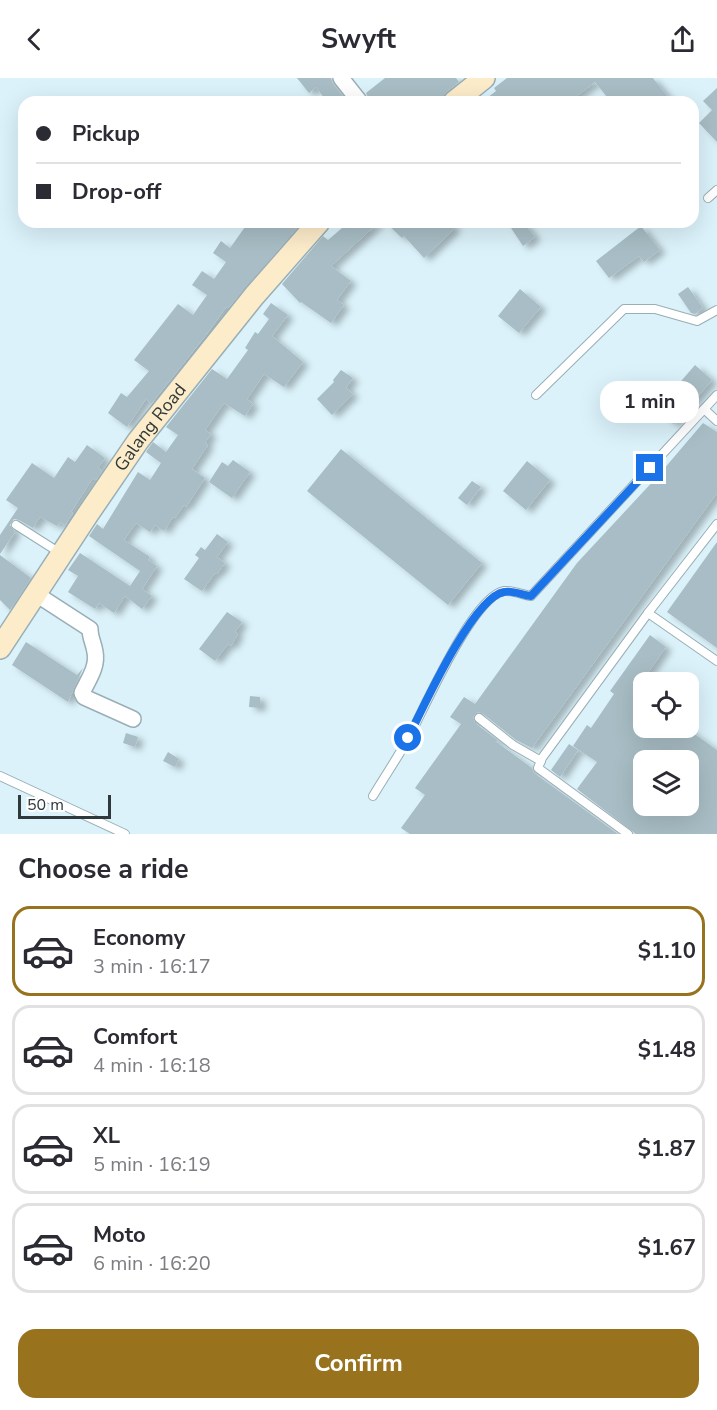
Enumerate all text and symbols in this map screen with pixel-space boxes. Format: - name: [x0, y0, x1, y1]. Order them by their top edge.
- text: Swyft: [321, 21, 396, 58]
- icon: back: [18, 23, 51, 56]
- icon: share: [666, 23, 699, 56]
- text: Pickup: [72, 119, 140, 149]
- text: Drop-off: [72, 177, 161, 207]
- street label: Galang Road: [109, 378, 191, 476]
- callout: 1 min: [600, 381, 700, 423]
- text: 1 min: [624, 388, 675, 415]
- route end: [636, 454, 663, 481]
- map controls: [633, 672, 699, 816]
- button: locate: [633, 672, 699, 738]
- route start: [394, 724, 421, 751]
- button: layers: [633, 750, 699, 816]
- scale bar: [18, 792, 111, 820]
- text: 50 m: [27, 794, 64, 816]
- text: Choose a ride: [18, 851, 189, 888]
- text: Economy: [93, 923, 185, 953]
- icon: car: [21, 924, 75, 978]
- text: $1.10: [638, 936, 696, 966]
- text: 3 min · 16:17: [93, 953, 211, 980]
- text: Comfort: [93, 1022, 177, 1052]
- icon: car: [21, 1023, 75, 1077]
- text: $1.48: [638, 1035, 696, 1065]
- text: 4 min · 16:18: [93, 1052, 211, 1079]
- text: XL: [93, 1121, 120, 1151]
- icon: car: [21, 1122, 75, 1176]
- text: $1.87: [638, 1134, 696, 1164]
- text: 5 min · 16:19: [93, 1151, 211, 1178]
- text: Moto: [93, 1220, 146, 1250]
- icon: car: [21, 1221, 75, 1275]
- text: $1.67: [638, 1233, 696, 1263]
- text: 6 min · 16:20: [93, 1250, 211, 1277]
- button: Confirm: [18, 1329, 699, 1398]

